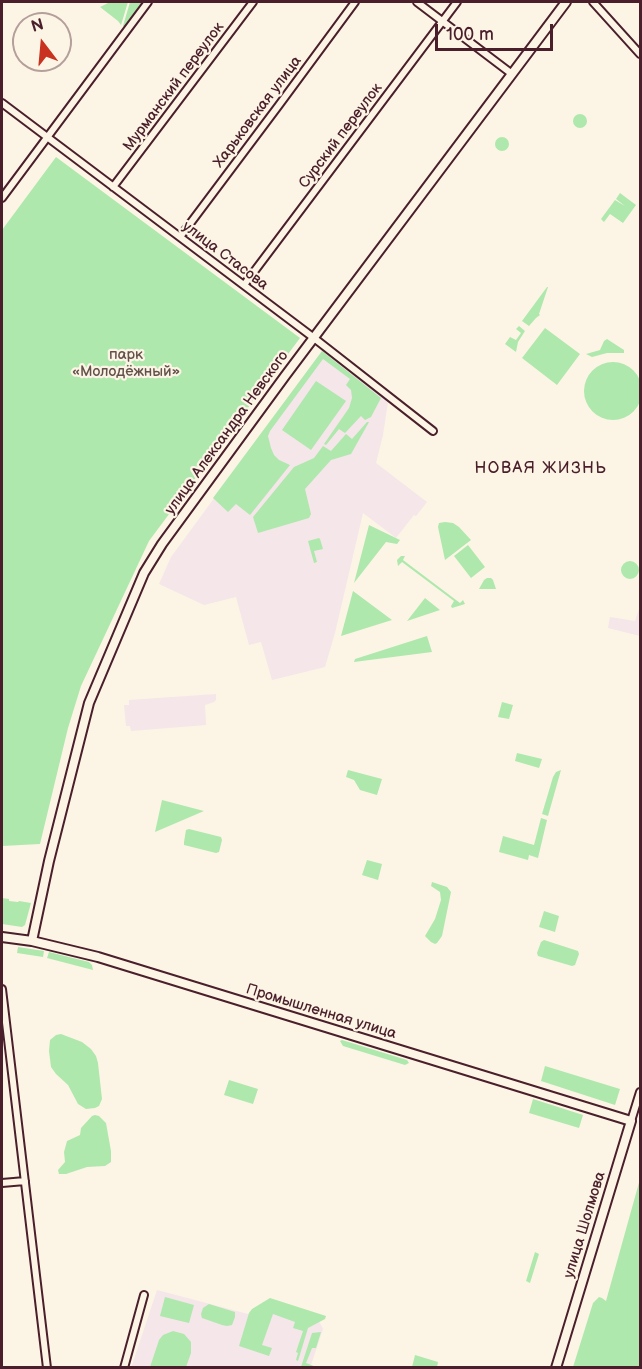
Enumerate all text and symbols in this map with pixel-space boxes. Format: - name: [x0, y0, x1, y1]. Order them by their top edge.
- north arrow: [12, 12, 72, 72]
- scale bar: [438, 12, 556, 50]
- text: N: [29, 15, 46, 37]
- street label: Мурманский переулок: [120, 19, 228, 155]
- text: 100 m: [446, 24, 494, 45]
- street label: Харьковская улица: [210, 53, 306, 171]
- street label: Сурский переулок: [296, 80, 386, 192]
- street label: улица Стасова: [178, 218, 272, 294]
- park label: парк «Молодёжный»: [72, 346, 180, 381]
- street label: улица Александра Невского: [162, 348, 292, 518]
- district label: НОВАЯ ЖИЗНЬ: [475, 459, 607, 479]
- street label: Промышленная улица: [244, 981, 398, 1043]
- street label: улица Шолмова: [560, 1169, 610, 1281]

